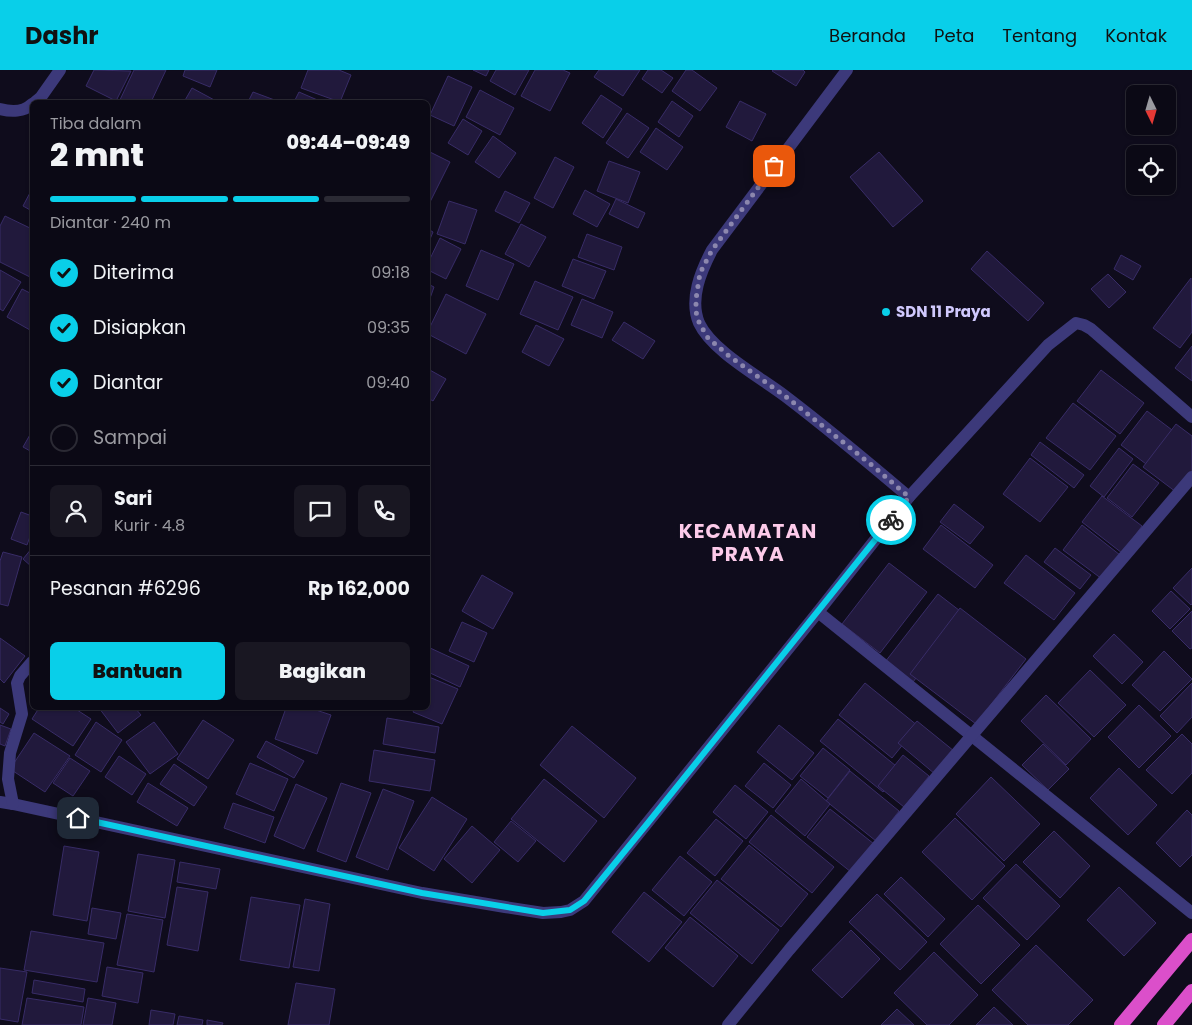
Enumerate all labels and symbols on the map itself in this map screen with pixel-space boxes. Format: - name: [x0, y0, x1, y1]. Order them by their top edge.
- north arrow: [1126, 85, 1176, 135]
- pin: [753, 145, 795, 187]
- place label: SDN 11 Praya: [896, 301, 991, 322]
- marker: SDN 11 Praya: [880, 306, 892, 318]
- courier: [866, 495, 916, 545]
- district label: KECAMATAN PRAYA: [679, 517, 817, 568]
- pin: [57, 797, 99, 839]

